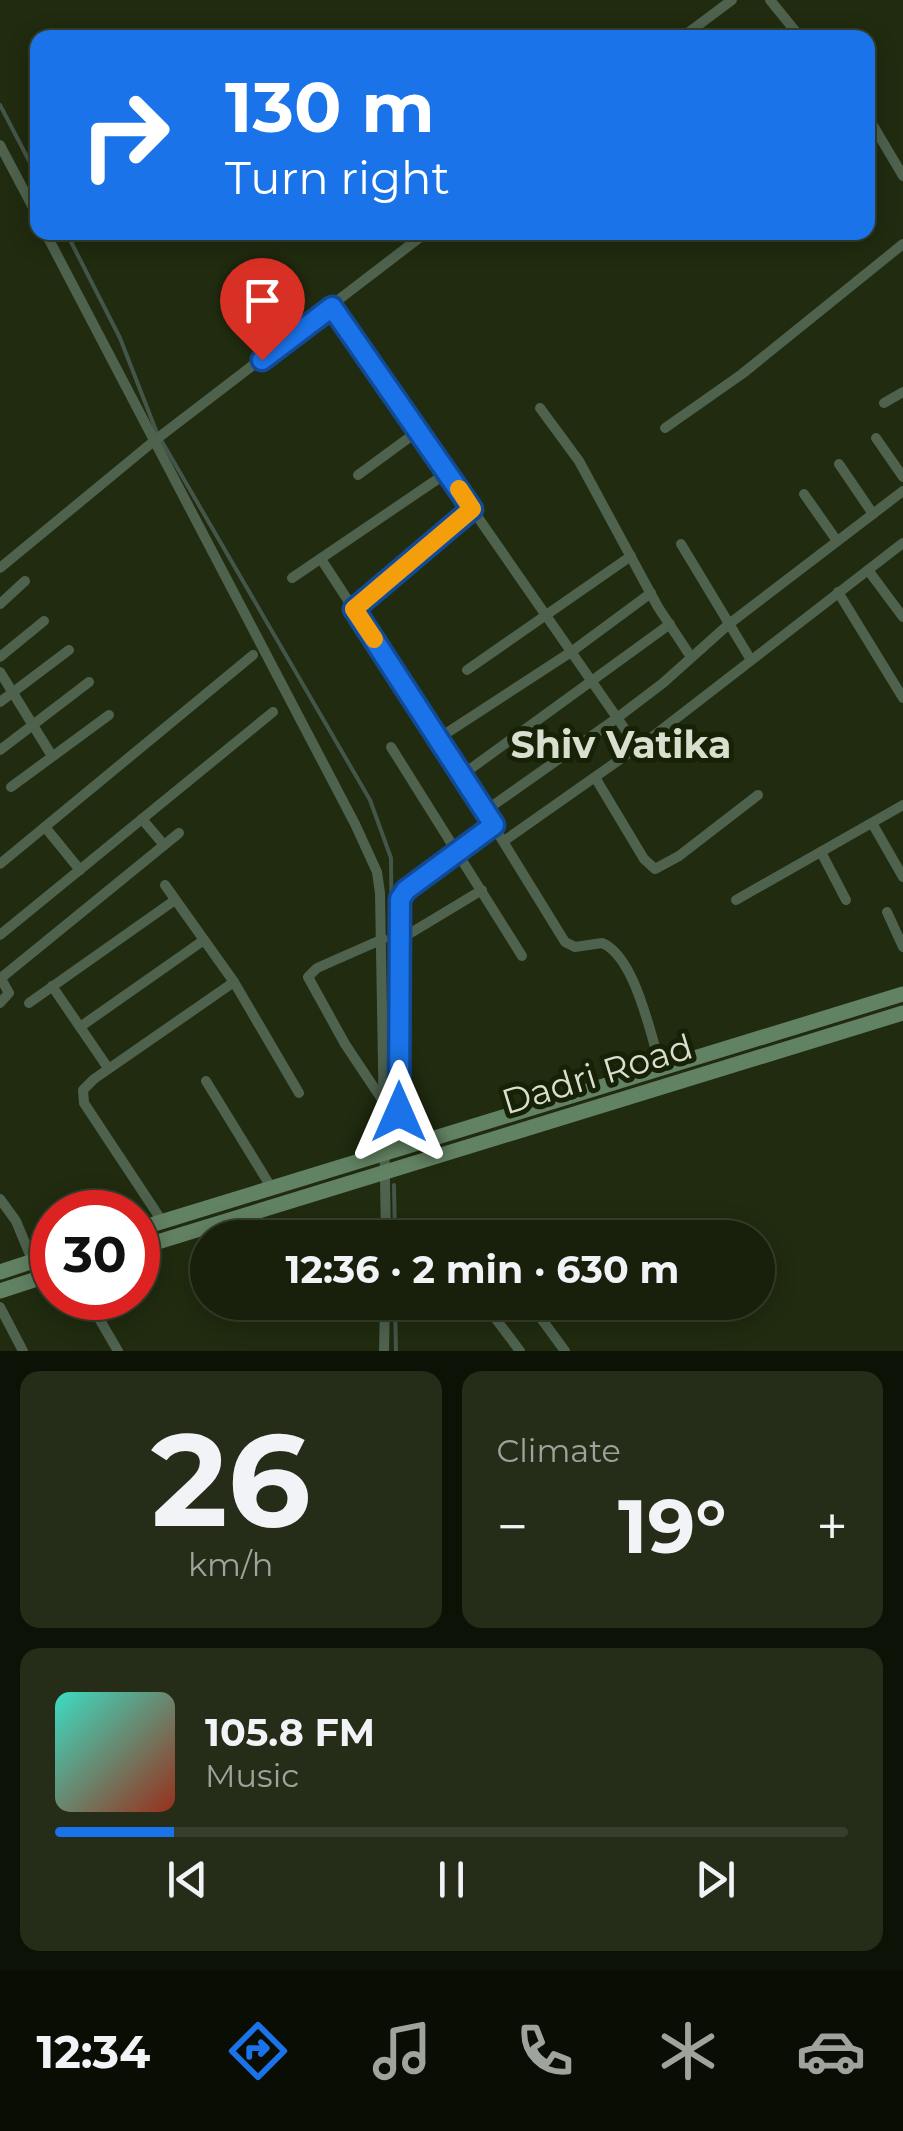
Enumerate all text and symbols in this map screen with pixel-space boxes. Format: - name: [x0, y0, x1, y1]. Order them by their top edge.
- text: 130 m: [225, 64, 435, 150]
- icon: right: [60, 70, 190, 200]
- text: Turn right: [225, 150, 450, 205]
- pin: [220, 258, 305, 361]
- icon: arrive: [235, 273, 290, 328]
- district label: Shiv Vatika: [510, 721, 732, 768]
- street label: Dadri Road: [496, 1025, 698, 1123]
- position arrow: [347, 1060, 451, 1164]
- speed limit sign: 30: [30, 1190, 160, 1320]
- text: 12:36 · 2 min · 630 m: [286, 1246, 679, 1293]
- text: 26: [151, 1400, 311, 1559]
- text: Climate: [497, 1431, 621, 1470]
- text: 19°: [618, 1480, 727, 1572]
- text: −: [497, 1493, 528, 1560]
- text: +: [816, 1493, 848, 1560]
- text: km/h: [188, 1545, 273, 1584]
- text: 105.8 FM: [205, 1709, 375, 1756]
- text: Music: [205, 1756, 299, 1795]
- icon: previous: [160, 1852, 215, 1907]
- icon: pause: [424, 1852, 479, 1907]
- icon: next: [688, 1852, 743, 1907]
- icon: directions: [223, 2016, 293, 2086]
- icon: music: [367, 2016, 437, 2086]
- icon: phone: [510, 2016, 580, 2086]
- icon: climate: [653, 2016, 723, 2086]
- icon: car: [796, 2016, 866, 2086]
- text: 12:34: [37, 2024, 150, 2079]

